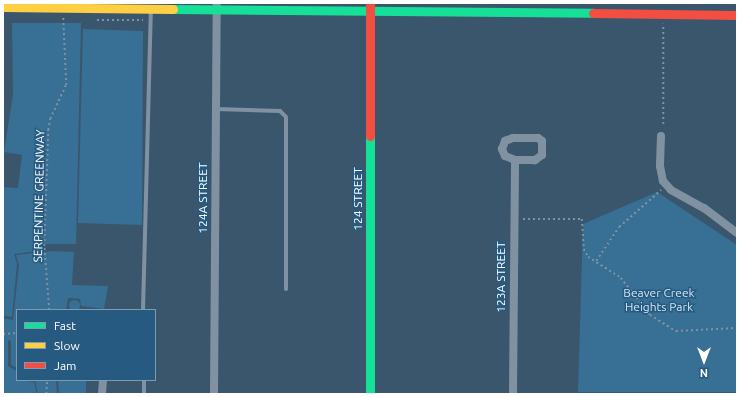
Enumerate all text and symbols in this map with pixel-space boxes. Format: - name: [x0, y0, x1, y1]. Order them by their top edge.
- street label: SERPENTINE GREENWAY: [31, 129, 47, 263]
- street label: 124A STREET: [196, 162, 210, 234]
- street label: 124 STREET: [351, 167, 365, 231]
- street label: 123A STREET: [494, 241, 508, 313]
- park label: Beaver Creek Heights Park: [623, 286, 695, 314]
- legend: [16, 309, 156, 381]
- text: Fast: [54, 319, 76, 332]
- text: Slow: [54, 339, 80, 352]
- north arrow: [684, 341, 724, 381]
- text: Jam: [54, 359, 76, 372]
- text: N: [700, 367, 708, 379]

